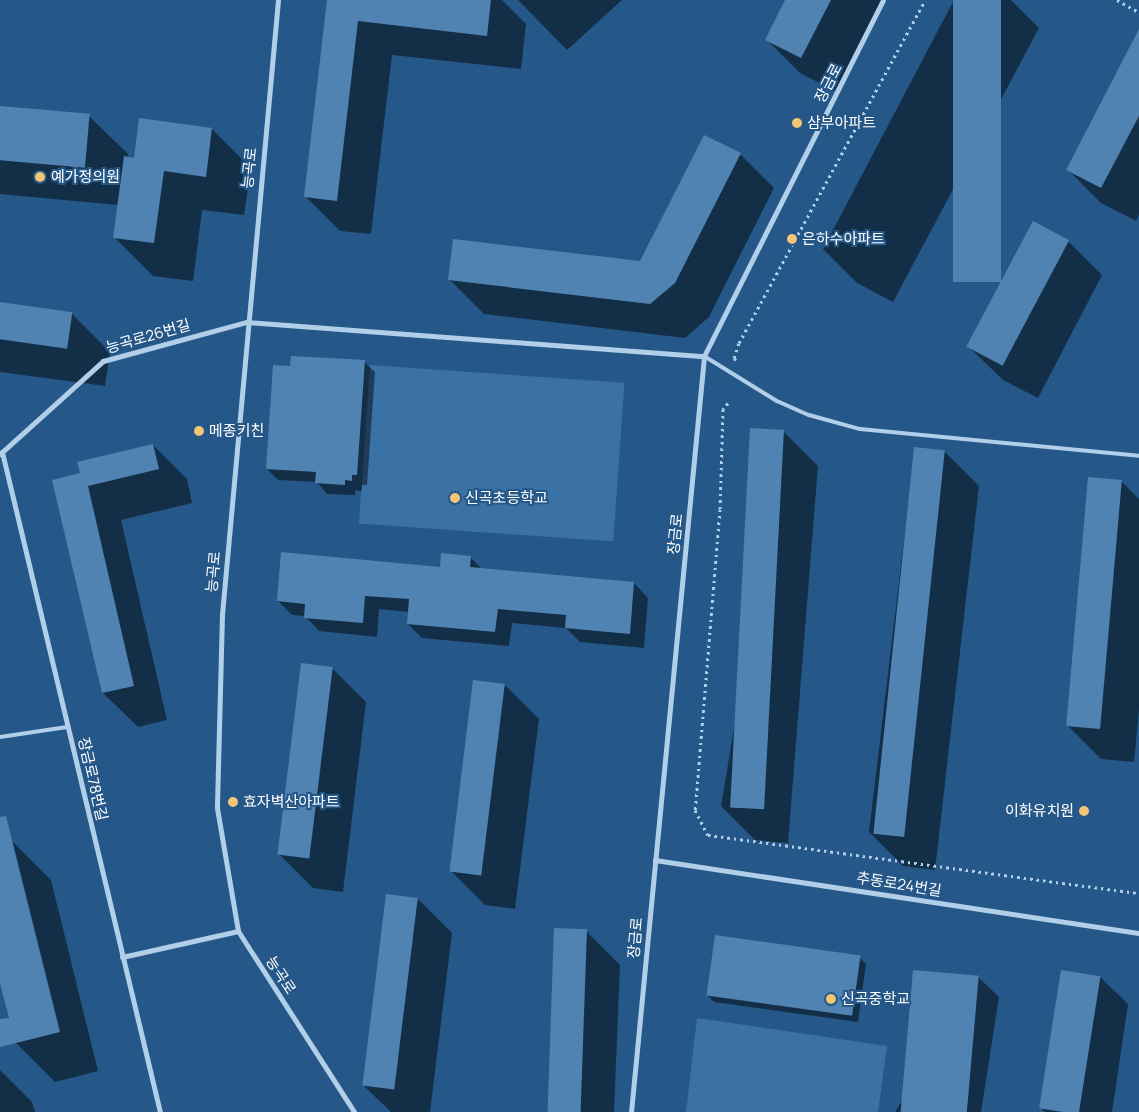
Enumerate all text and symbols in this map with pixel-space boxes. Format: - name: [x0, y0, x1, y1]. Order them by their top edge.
- street label: 장금로: [811, 60, 845, 106]
- place label: 삼부아파트: [807, 114, 876, 132]
- marker: 삼부아파트: [791, 117, 803, 129]
- street label: 능곡로: [238, 146, 260, 190]
- place label: 예가정의원: [51, 168, 120, 186]
- marker: 예가정의원: [33, 170, 47, 184]
- place label: 은하수아파트: [802, 230, 885, 248]
- marker: 은하수아파트: [786, 233, 798, 245]
- street label: 능곡로26번길: [104, 315, 192, 357]
- place label: 메종키친: [209, 422, 264, 440]
- marker: 메종키친: [193, 425, 205, 437]
- place label: 신곡초등학교: [465, 489, 548, 507]
- marker: 신곡초등학교: [449, 492, 461, 504]
- street label: 장금로: [664, 512, 686, 556]
- street label: 능곡로: [202, 551, 224, 593]
- street label: 장금로78번길: [75, 735, 111, 823]
- place label: 효자벽산아파트: [243, 793, 340, 811]
- marker: 효자벽산아파트: [227, 796, 239, 808]
- place label: 이화유치원: [1005, 802, 1074, 820]
- marker: 이화유치원: [1078, 805, 1090, 817]
- street label: 추동로24번길: [855, 868, 943, 900]
- street label: 장금로: [624, 917, 646, 959]
- street label: 능곡로: [262, 953, 300, 997]
- place label: 신곡중학교: [841, 990, 910, 1008]
- marker: 신곡중학교: [825, 993, 837, 1005]

